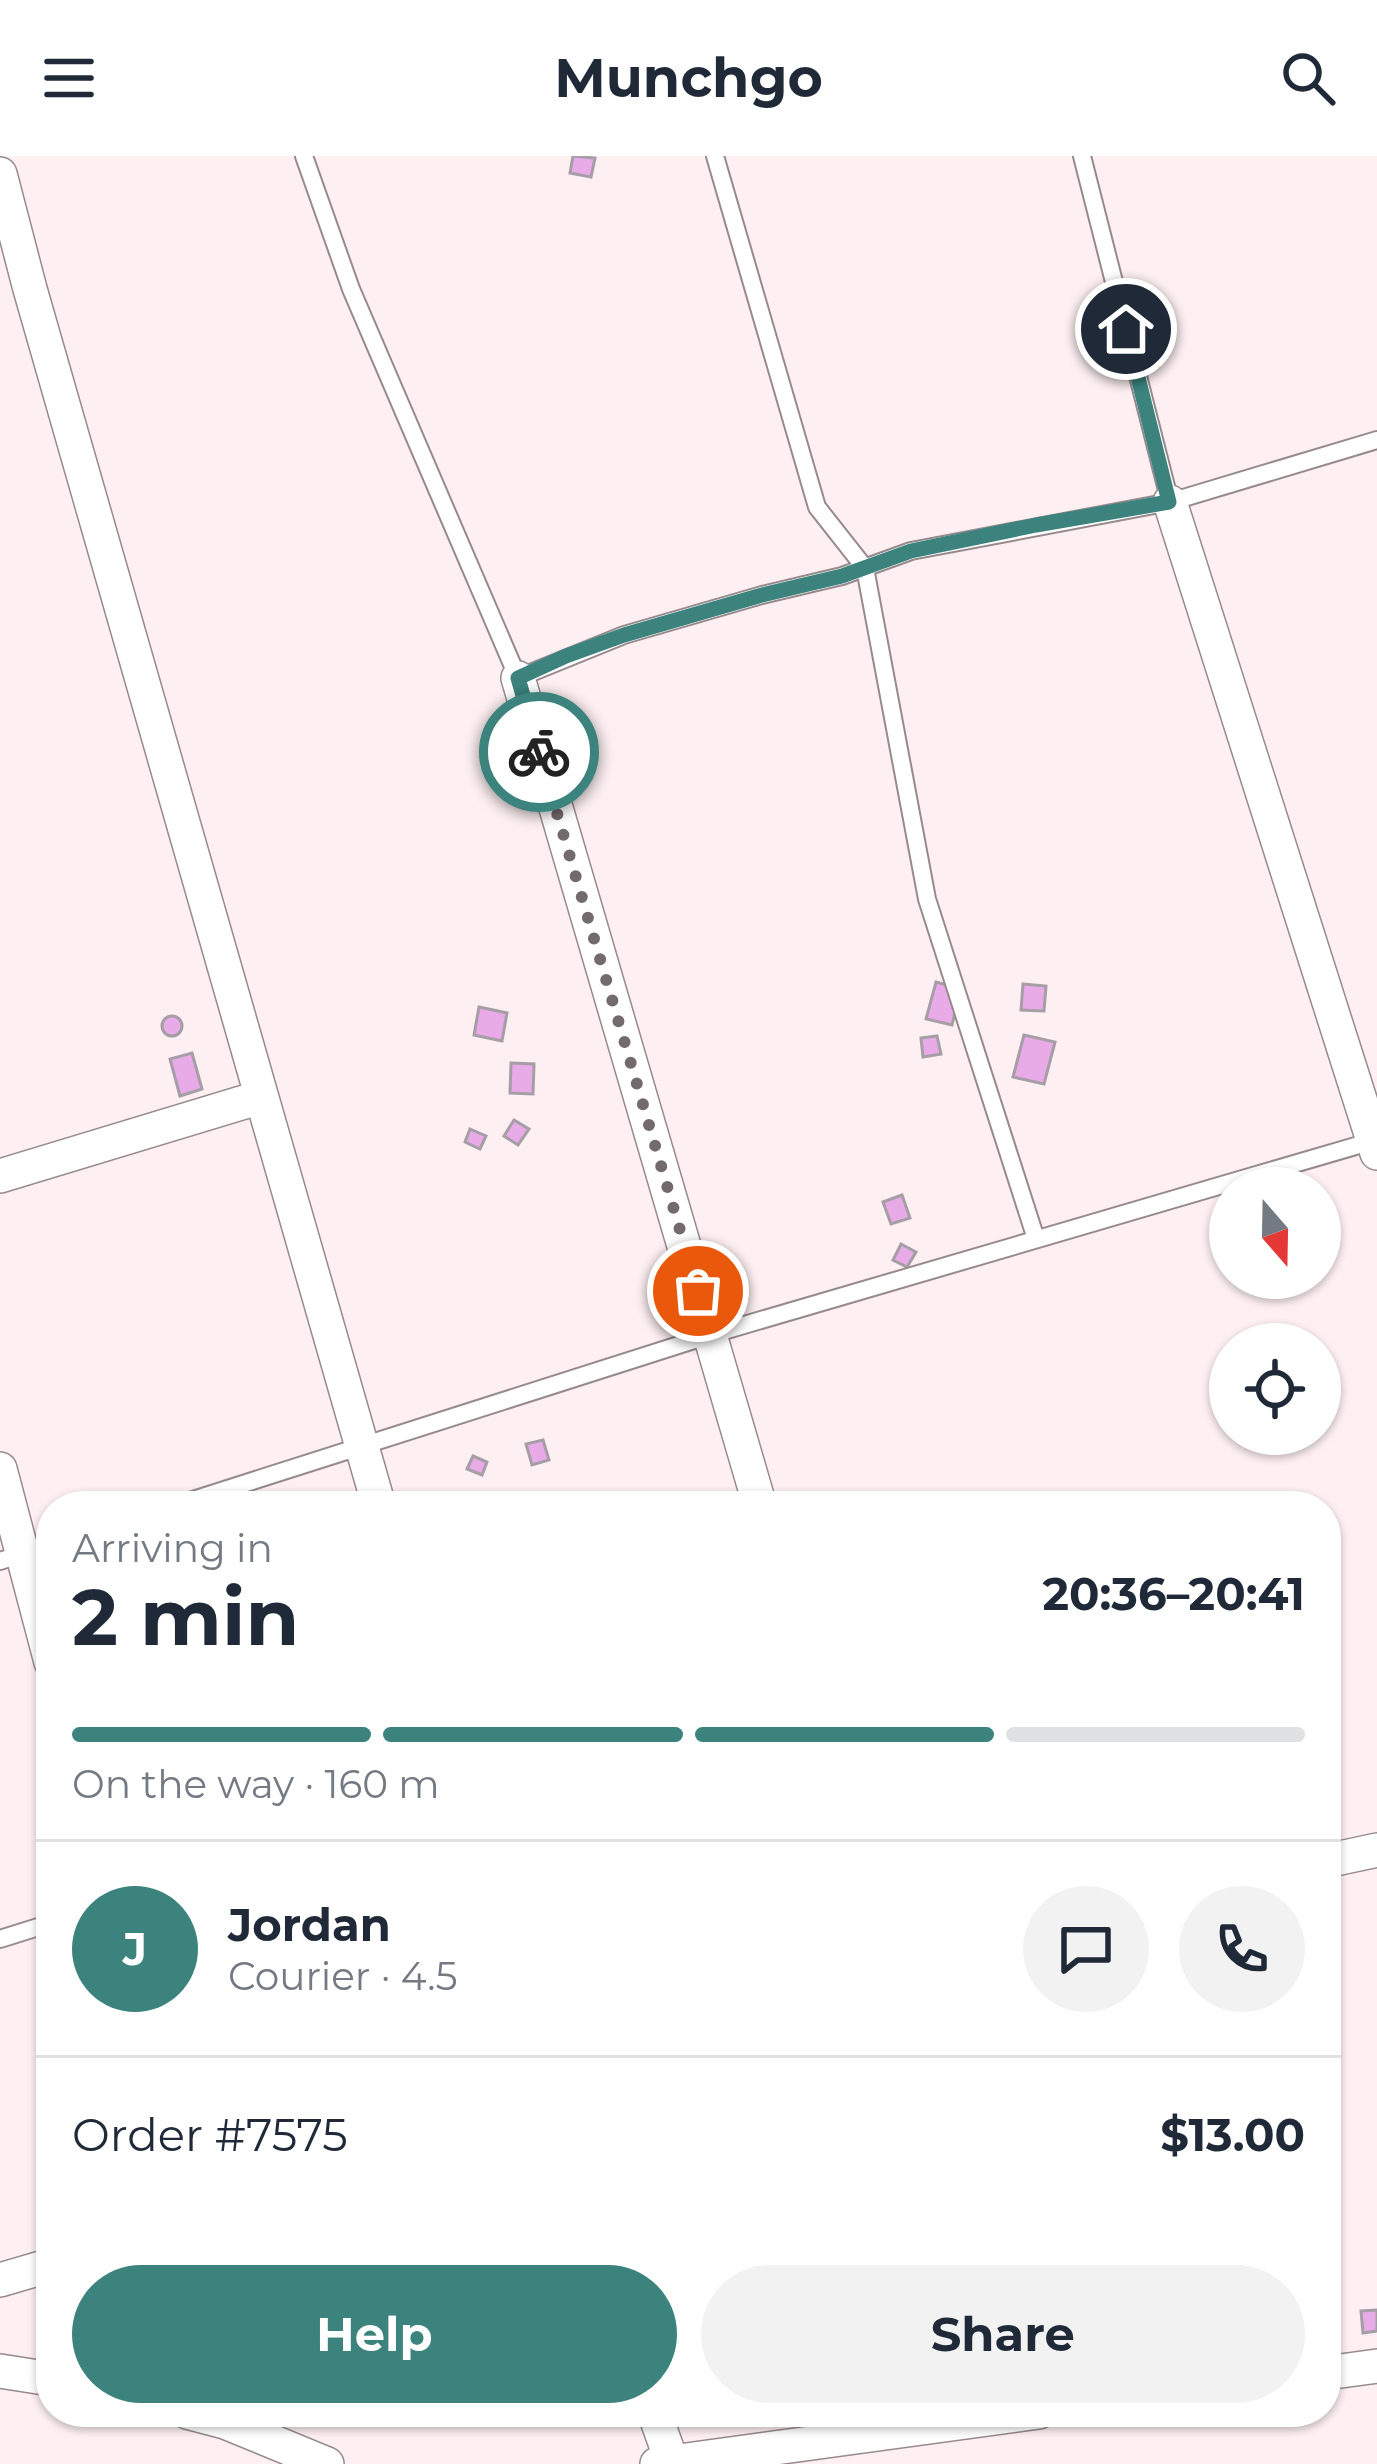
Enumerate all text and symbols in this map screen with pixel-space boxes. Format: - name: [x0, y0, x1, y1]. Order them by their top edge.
- icon: menu: [36, 45, 102, 111]
- text: Munchgo: [554, 45, 823, 111]
- icon: search: [1275, 45, 1341, 111]
- pin: [1075, 278, 1177, 380]
- icon: home: [1093, 296, 1159, 362]
- courier: [479, 692, 599, 812]
- icon: bike: [506, 719, 572, 785]
- north arrow: [1209, 1167, 1341, 1299]
- map controls: [1209, 1167, 1341, 1455]
- pin: [647, 1240, 749, 1342]
- icon: bag: [665, 1258, 731, 1324]
- button: locate: [1209, 1323, 1341, 1455]
- text: Arriving in: [72, 1524, 273, 1572]
- text: 20:36–20:41: [1042, 1566, 1305, 1621]
- text: 2 min: [72, 1569, 299, 1665]
- text: On the way · 160 m: [72, 1760, 440, 1808]
- button: chat: [1023, 1886, 1149, 2012]
- button: phone: [1179, 1886, 1305, 2012]
- text: Jordan: [228, 1897, 391, 1952]
- text: J: [123, 1921, 147, 1976]
- text: Courier · 4.5: [228, 1952, 458, 2000]
- text: Order #7575: [72, 2107, 348, 2162]
- text: $13.00: [1160, 2107, 1305, 2162]
- button: Help: [72, 2265, 677, 2403]
- button: Share: [701, 2265, 1305, 2403]

